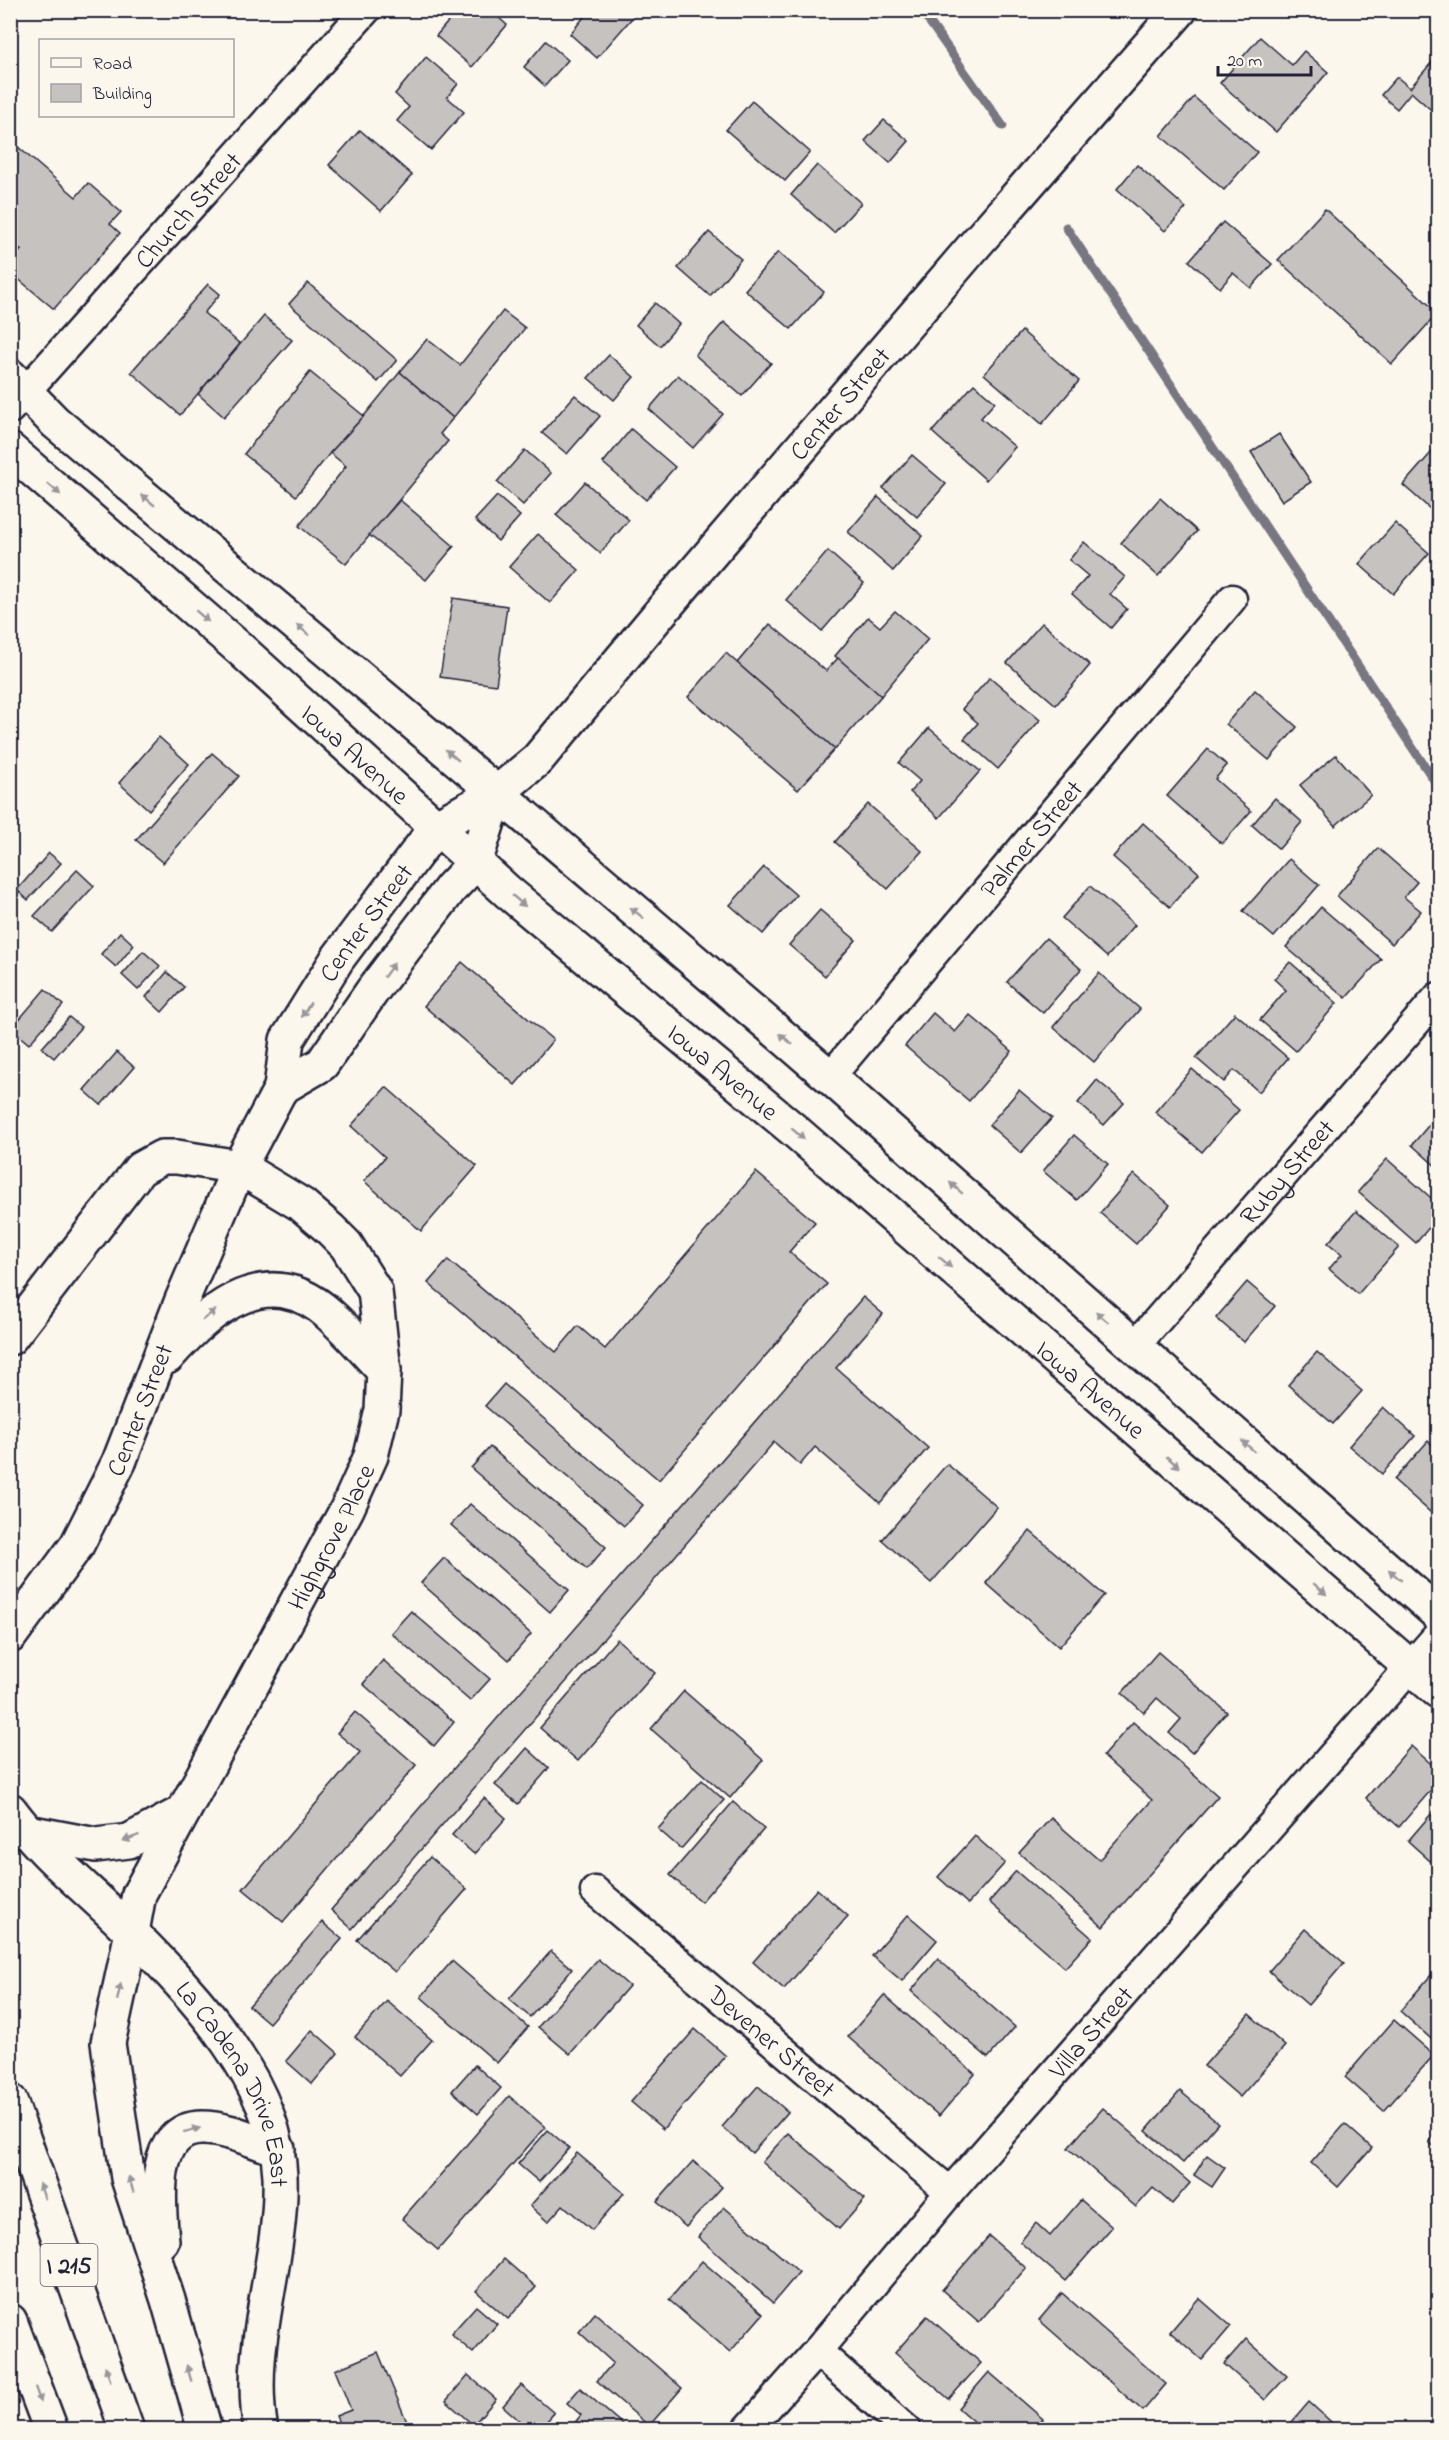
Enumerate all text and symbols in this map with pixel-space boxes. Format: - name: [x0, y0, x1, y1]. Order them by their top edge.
- legend: [39, 39, 234, 117]
- scale bar: [1218, 39, 1311, 77]
- text: 20 m: [1227, 49, 1262, 75]
- text: Road: [93, 52, 132, 78]
- text: Building: [92, 82, 152, 109]
- street label: Church Street: [127, 145, 253, 279]
- street label: Center Street: [782, 340, 902, 470]
- one-way arrow: [46, 482, 62, 495]
- one-way arrow: [141, 494, 156, 507]
- one-way arrow: [194, 609, 209, 622]
- one-way arrow: [295, 623, 311, 636]
- street label: Iowa Avenue: [291, 696, 417, 816]
- one-way arrow: [445, 749, 460, 762]
- street label: Palmer Street: [972, 773, 1094, 907]
- street label: Center Street: [311, 856, 425, 991]
- one-way arrow: [511, 895, 527, 908]
- one-way arrow: [629, 906, 645, 919]
- one-way arrow: [382, 963, 394, 978]
- one-way arrow: [300, 1002, 311, 1018]
- street label: Iowa Avenue: [657, 1016, 786, 1132]
- one-way arrow: [779, 1033, 794, 1046]
- street label: Ruby Street: [1232, 1112, 1346, 1235]
- one-way arrow: [790, 1127, 805, 1140]
- one-way arrow: [949, 1182, 964, 1195]
- one-way arrow: [937, 1255, 952, 1268]
- one-way arrow: [201, 1309, 217, 1321]
- one-way arrow: [1095, 1311, 1110, 1324]
- street label: Iowa Avenue: [1026, 1332, 1153, 1450]
- street label: Center Street: [99, 1339, 185, 1484]
- one-way arrow: [1241, 1439, 1256, 1453]
- one-way arrow: [1165, 1455, 1181, 1468]
- street label: Highgrove Place: [280, 1458, 387, 1618]
- one-way arrow: [1388, 1569, 1403, 1582]
- one-way arrow: [1312, 1582, 1327, 1595]
- one-way arrow: [122, 1834, 140, 1843]
- street label: La Cadena Drive East: [165, 1974, 296, 2187]
- street label: Devener Street: [697, 1977, 843, 2109]
- street label: Villa Street: [1041, 1978, 1144, 2089]
- one-way arrow: [115, 1982, 124, 2001]
- one-way arrow: [182, 2125, 201, 2135]
- one-way arrow: [126, 2175, 135, 2193]
- one-way arrow: [37, 2182, 47, 2200]
- road number: I 215: [40, 2244, 98, 2286]
- one-way arrow: [184, 2364, 193, 2382]
- one-way arrow: [102, 2365, 112, 2383]
- one-way arrow: [33, 2386, 43, 2404]

